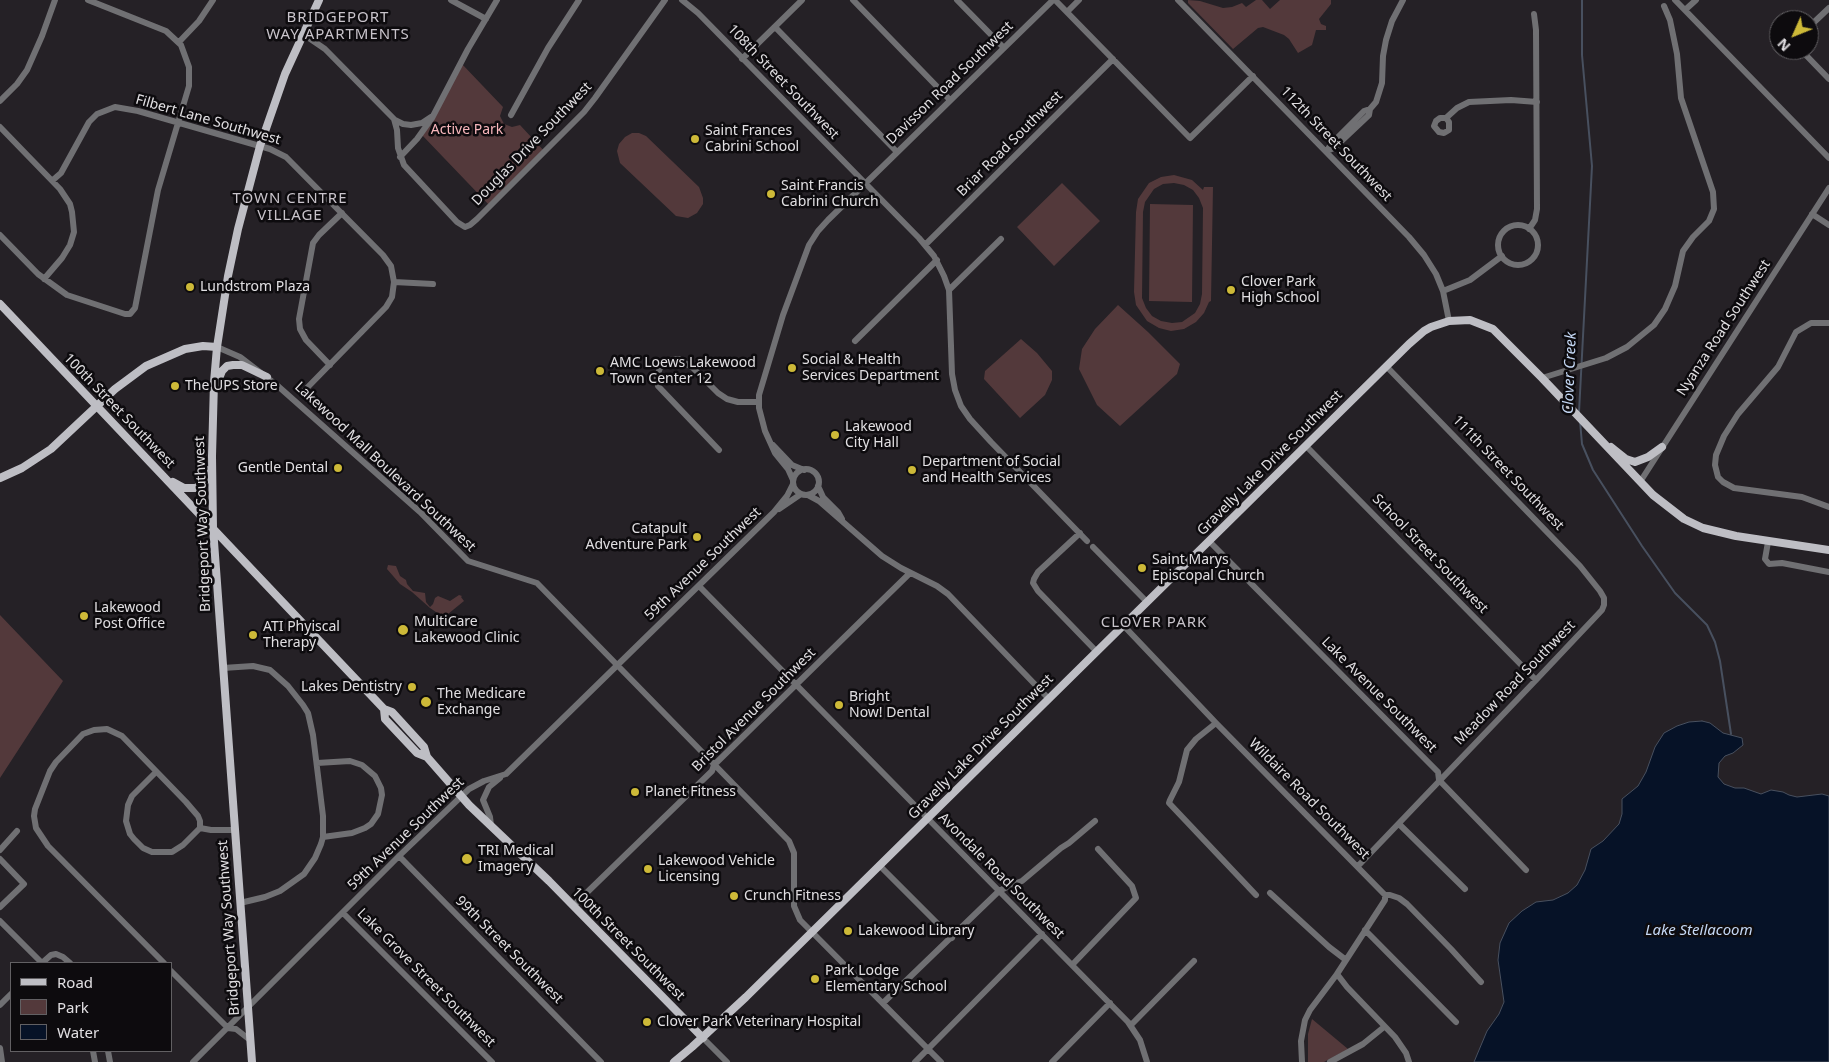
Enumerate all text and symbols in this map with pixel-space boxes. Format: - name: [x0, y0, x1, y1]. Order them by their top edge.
- district label: BRIDGEPORT WAY APARTMENTS: [264, 9, 412, 44]
- north arrow: [1769, 10, 1819, 60]
- street label: Davisson Road Southwest: [883, 18, 1017, 148]
- street label: 108th Street Southwest: [724, 21, 842, 143]
- text: N: [1773, 34, 1794, 56]
- street label: Douglas Drive Southwest: [469, 79, 595, 209]
- street label: 112th Street Southwest: [1277, 83, 1395, 205]
- street label: Briar Road Southwest: [954, 88, 1066, 200]
- street label: Filbert Lane Southwest: [134, 91, 282, 149]
- park label: Active Park: [431, 122, 503, 138]
- place label: Saint Frances Cabrini School: [705, 123, 799, 156]
- marker: Saint Frances Cabrini School: [689, 133, 701, 145]
- place label: Saint Francis Cabrini Church: [781, 178, 879, 210]
- marker: Saint Francis Cabrini Church: [765, 188, 777, 200]
- district label: TOWN CENTRE VILLAGE: [231, 190, 349, 225]
- street label: Nyanza Road Southwest: [1674, 257, 1774, 399]
- place label: Clover Park High School: [1241, 274, 1319, 306]
- place label: Lundstrom Plaza: [200, 279, 310, 295]
- marker: Lundstrom Plaza: [184, 281, 196, 293]
- marker: Clover Park High School: [1225, 284, 1237, 296]
- water label: Clover Creek: [1560, 332, 1580, 414]
- street label: 100th Street Southwest: [60, 350, 178, 472]
- place label: Social & Health Services Department: [802, 352, 939, 384]
- place label: AMC Loews Lakewood Town Center 12: [610, 355, 756, 388]
- marker: Social & Health Services Department: [786, 362, 798, 374]
- marker: AMC Loews Lakewood Town Center 12: [594, 365, 606, 377]
- place label: The UPS Store: [185, 378, 278, 394]
- street label: Lakewood Mall Boulevard Southwest: [291, 379, 479, 555]
- marker: The UPS Store: [169, 380, 181, 392]
- street label: Gravelly Lake Drive Southwest: [1194, 387, 1346, 539]
- street label: 111th Street Southwest: [1449, 412, 1567, 534]
- place label: Lakewood City Hall: [845, 419, 912, 452]
- marker: Lakewood City Hall: [829, 429, 841, 441]
- street label: Bridgeport Way Southwest: [192, 436, 214, 612]
- place label: Department of Social and Health Services: [922, 454, 1061, 487]
- place label: Gentle Dental: [238, 460, 328, 476]
- marker: Gentle Dental: [332, 462, 344, 474]
- marker: Department of Social and Health Services: [906, 464, 918, 476]
- street label: School Street Southwest: [1369, 491, 1491, 617]
- street label: 59th Avenue Southwest: [641, 504, 765, 624]
- place label: Catapult Adventure Park: [585, 521, 687, 554]
- marker: Catapult Adventure Park: [691, 531, 703, 543]
- place label: Saint Marys Episcopal Church: [1152, 552, 1265, 584]
- marker: Saint Marys Episcopal Church: [1136, 562, 1148, 574]
- place label: Lakewood Post Office: [94, 600, 165, 632]
- marker: Lakewood Post Office: [78, 610, 90, 622]
- place label: MultiCare Lakewood Clinic: [414, 614, 520, 646]
- district label: CLOVER PARK: [1099, 614, 1209, 632]
- street label: Meadow Road Southwest: [1451, 617, 1579, 749]
- place label: ATI Phyiscal Therapy: [263, 619, 340, 652]
- marker: MultiCare Lakewood Clinic: [396, 623, 410, 637]
- marker: ATI Phyiscal Therapy: [247, 629, 259, 641]
- street label: Lake Avenue Southwest: [1318, 634, 1440, 756]
- street label: Bristol Avenue Southwest: [689, 645, 819, 775]
- street label: Gravelly Lake Drive Southwest: [905, 671, 1057, 823]
- place label: Lakes Dentistry: [301, 679, 402, 695]
- marker: Lakes Dentistry: [406, 681, 418, 693]
- place label: The Medicare Exchange: [437, 686, 526, 719]
- place label: Bright Now! Dental: [849, 689, 930, 722]
- marker: The Medicare Exchange: [419, 695, 433, 709]
- marker: Bright Now! Dental: [833, 699, 845, 711]
- street label: Wildaire Road Southwest: [1245, 735, 1373, 863]
- street label: 59th Avenue Southwest: [344, 774, 468, 894]
- place label: Planet Fitness: [645, 784, 736, 800]
- marker: Planet Fitness: [629, 786, 641, 798]
- street label: Avondale Road Southwest: [935, 810, 1067, 942]
- street label: Bridgeport Way Southwest: [214, 840, 244, 1016]
- place label: TRI Medical Imagery: [478, 843, 554, 876]
- marker: TRI Medical Imagery: [460, 852, 474, 866]
- place label: Lakewood Vehicle Licensing: [658, 853, 775, 886]
- marker: Lakewood Vehicle Licensing: [642, 863, 654, 875]
- street label: 100th Street Southwest: [568, 884, 688, 1004]
- place label: Crunch Fitness: [744, 888, 841, 904]
- marker: Crunch Fitness: [728, 890, 740, 902]
- street label: 99th Street Southwest: [452, 893, 566, 1007]
- street label: Lake Grove Street Southwest: [353, 905, 499, 1051]
- water label: Lake Steilacoom: [1645, 922, 1753, 940]
- place label: Lakewood Library: [858, 923, 974, 939]
- marker: Lakewood Library: [842, 925, 854, 937]
- legend: [10, 962, 172, 1052]
- place label: Park Lodge Elementary School: [825, 963, 947, 996]
- text: Road: [57, 972, 93, 992]
- marker: Park Lodge Elementary School: [809, 973, 821, 985]
- text: Park: [57, 997, 89, 1017]
- place label: Clover Park Veterinary Hospital: [657, 1014, 861, 1030]
- marker: Clover Park Veterinary Hospital: [641, 1016, 653, 1028]
- text: Water: [57, 1022, 99, 1042]

